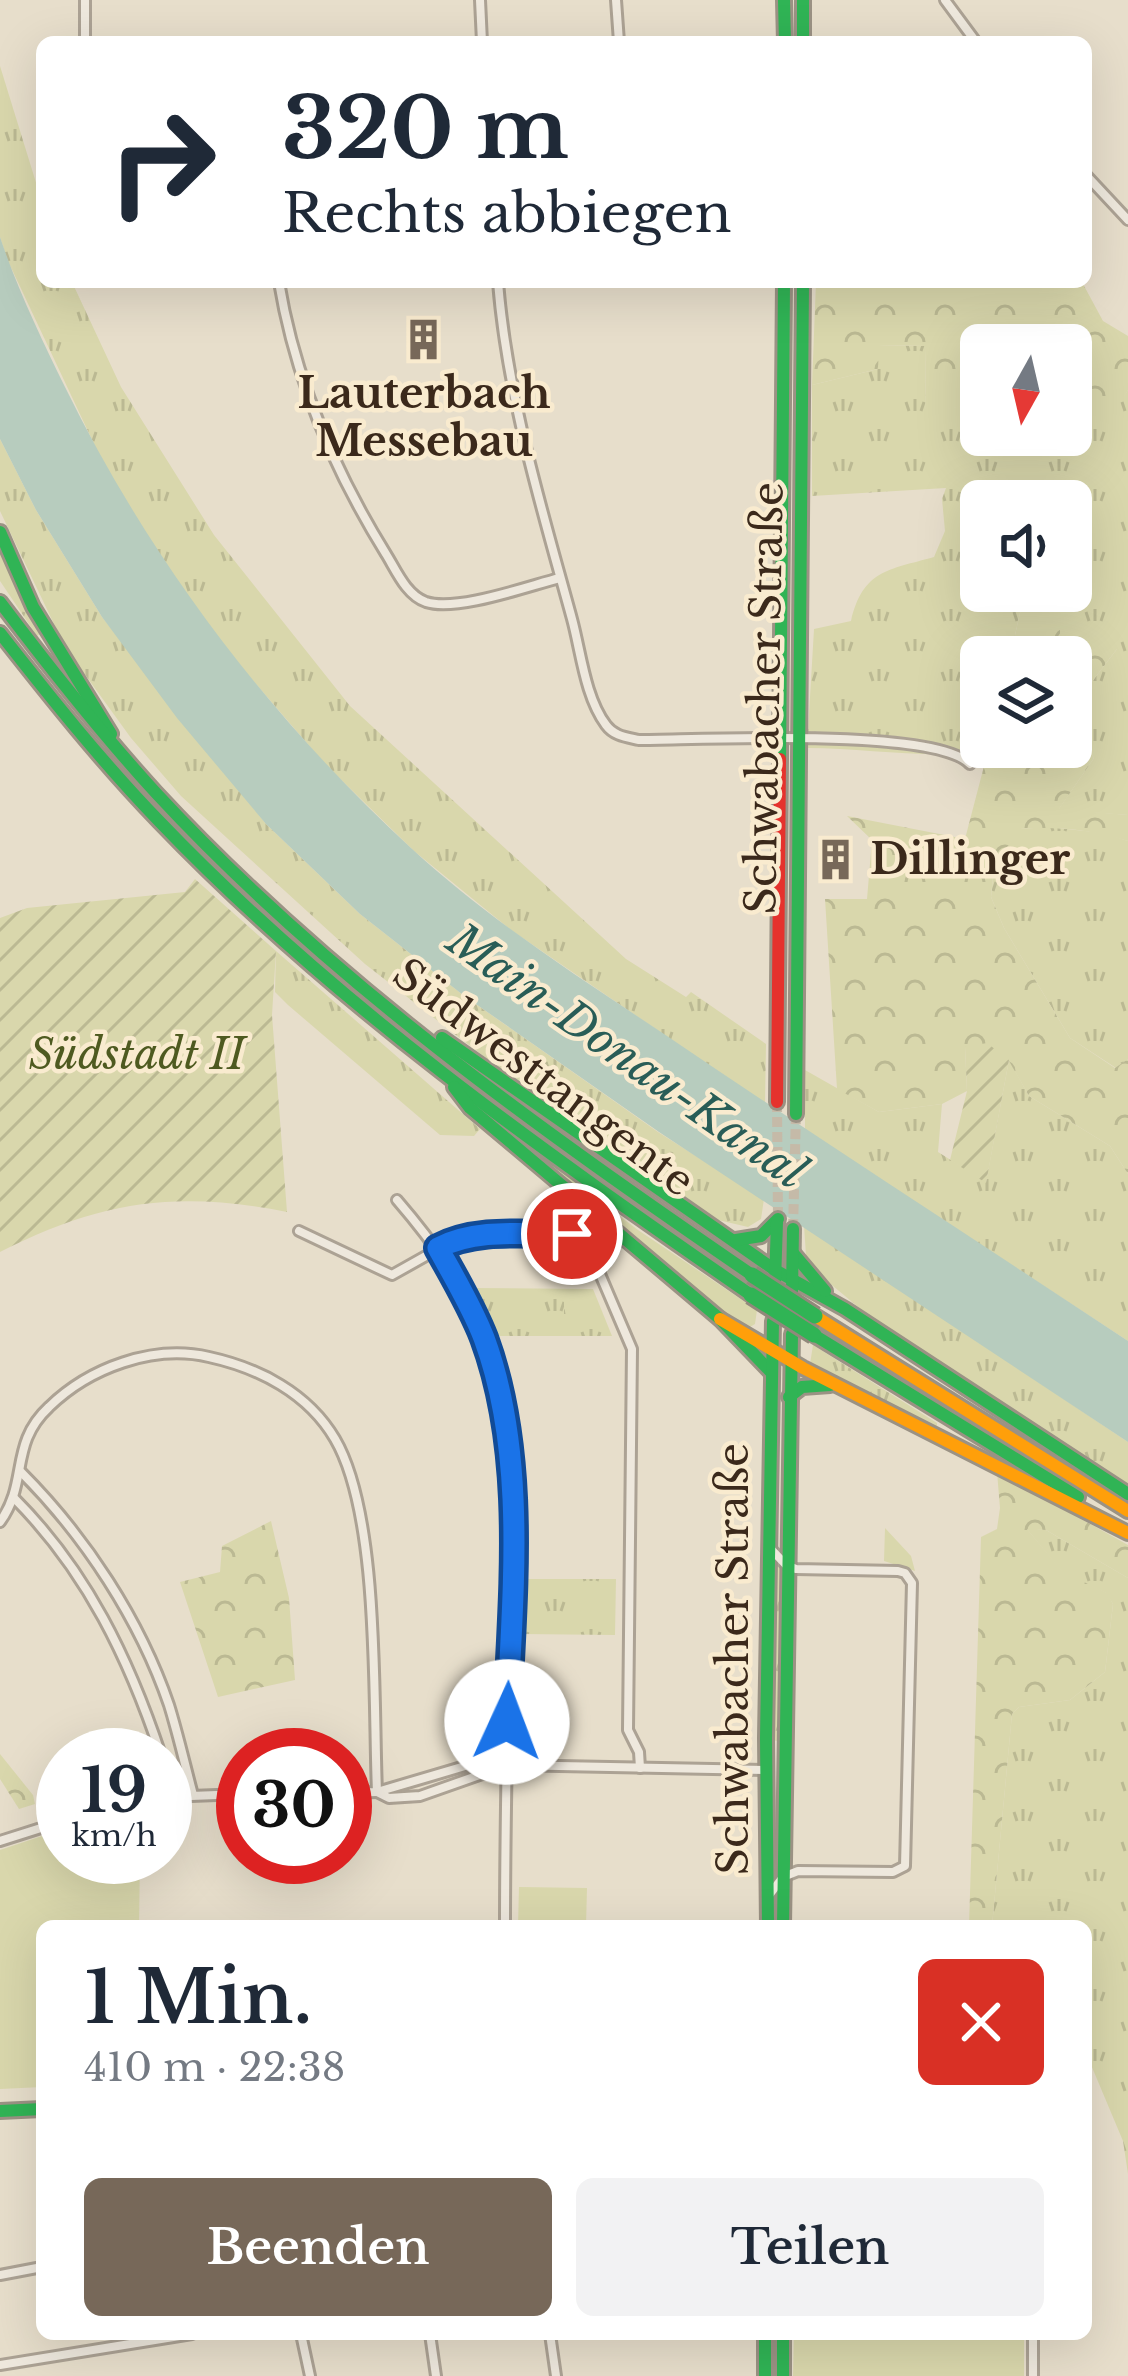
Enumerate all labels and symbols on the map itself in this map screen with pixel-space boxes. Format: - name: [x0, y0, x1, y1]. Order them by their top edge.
- building icon: Lauterbach Messebau: [401, 316, 447, 362]
- north arrow: [960, 324, 1092, 456]
- place label: Lauterbach Messebau: [297, 367, 551, 467]
- street label: Schwabacher Straße: [734, 481, 794, 915]
- place label: Dillinger: [870, 833, 1070, 885]
- building icon: Dillinger: [813, 836, 859, 882]
- water label: Main-Donau-Kanal: [435, 910, 818, 1201]
- street label: Südwesttangente: [383, 947, 705, 1207]
- park label: Südstadt II: [29, 1028, 249, 1080]
- pin: [521, 1183, 623, 1285]
- street label: Schwabacher Straße: [707, 1443, 759, 1875]
- position arrow: [444, 1659, 570, 1785]
- speed limit sign: 30: [216, 1728, 372, 1884]

